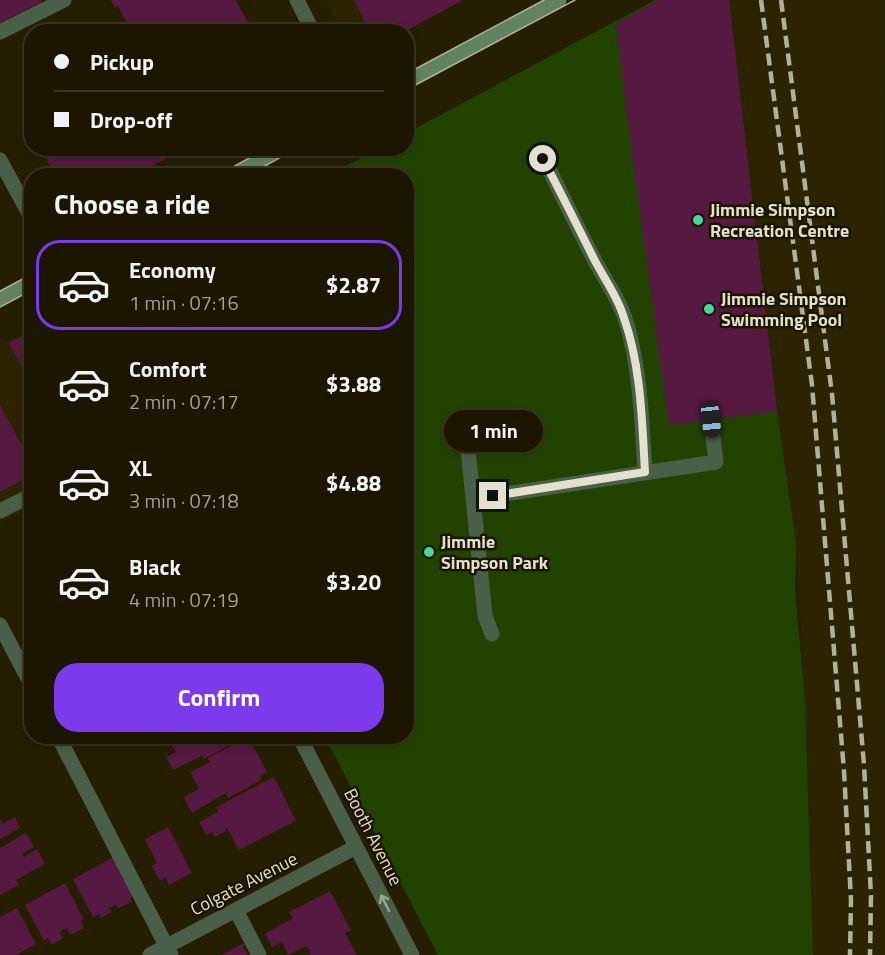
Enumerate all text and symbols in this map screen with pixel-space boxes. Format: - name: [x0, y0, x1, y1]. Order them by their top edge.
- text: Pickup: [90, 45, 154, 79]
- text: Drop-off: [90, 103, 172, 137]
- route start: [529, 145, 556, 172]
- text: Choose a ride: [54, 183, 210, 224]
- place label: Jimmie Simpson Recreation Centre: [710, 196, 849, 244]
- marker: Jimmie Simpson Recreation Centre: [691, 213, 705, 227]
- text: Economy: [129, 253, 216, 287]
- icon: car: [57, 258, 111, 312]
- text: $2.87: [326, 268, 381, 302]
- place label: Jimmie Simpson Swimming Pool: [721, 285, 846, 333]
- text: 1 min · 07:16: [129, 287, 239, 318]
- marker: Jimmie Simpson Swimming Pool: [702, 302, 716, 316]
- text: Comfort: [129, 352, 207, 386]
- icon: car: [57, 357, 111, 411]
- text: $3.88: [326, 367, 381, 401]
- text: 2 min · 07:17: [129, 386, 239, 417]
- car: [700, 401, 722, 439]
- callout: 1 min: [444, 409, 542, 451]
- text: 1 min: [469, 415, 518, 446]
- text: XL: [129, 451, 152, 485]
- icon: car: [57, 456, 111, 510]
- text: $4.88: [326, 466, 381, 500]
- route end: [479, 482, 506, 509]
- text: 3 min · 07:18: [129, 485, 239, 516]
- place label: Jimmie Simpson Park: [441, 528, 549, 576]
- marker: Jimmie Simpson Park: [422, 545, 436, 559]
- text: Black: [129, 550, 181, 584]
- icon: car: [57, 555, 111, 609]
- text: $3.20: [326, 565, 381, 599]
- text: 4 min · 07:19: [129, 584, 239, 615]
- button: Confirm: [54, 663, 384, 732]
- street label: Booth Avenue: [337, 783, 410, 890]
- street label: Colgate Avenue: [185, 845, 302, 922]
- one-way arrow: [379, 895, 391, 912]

